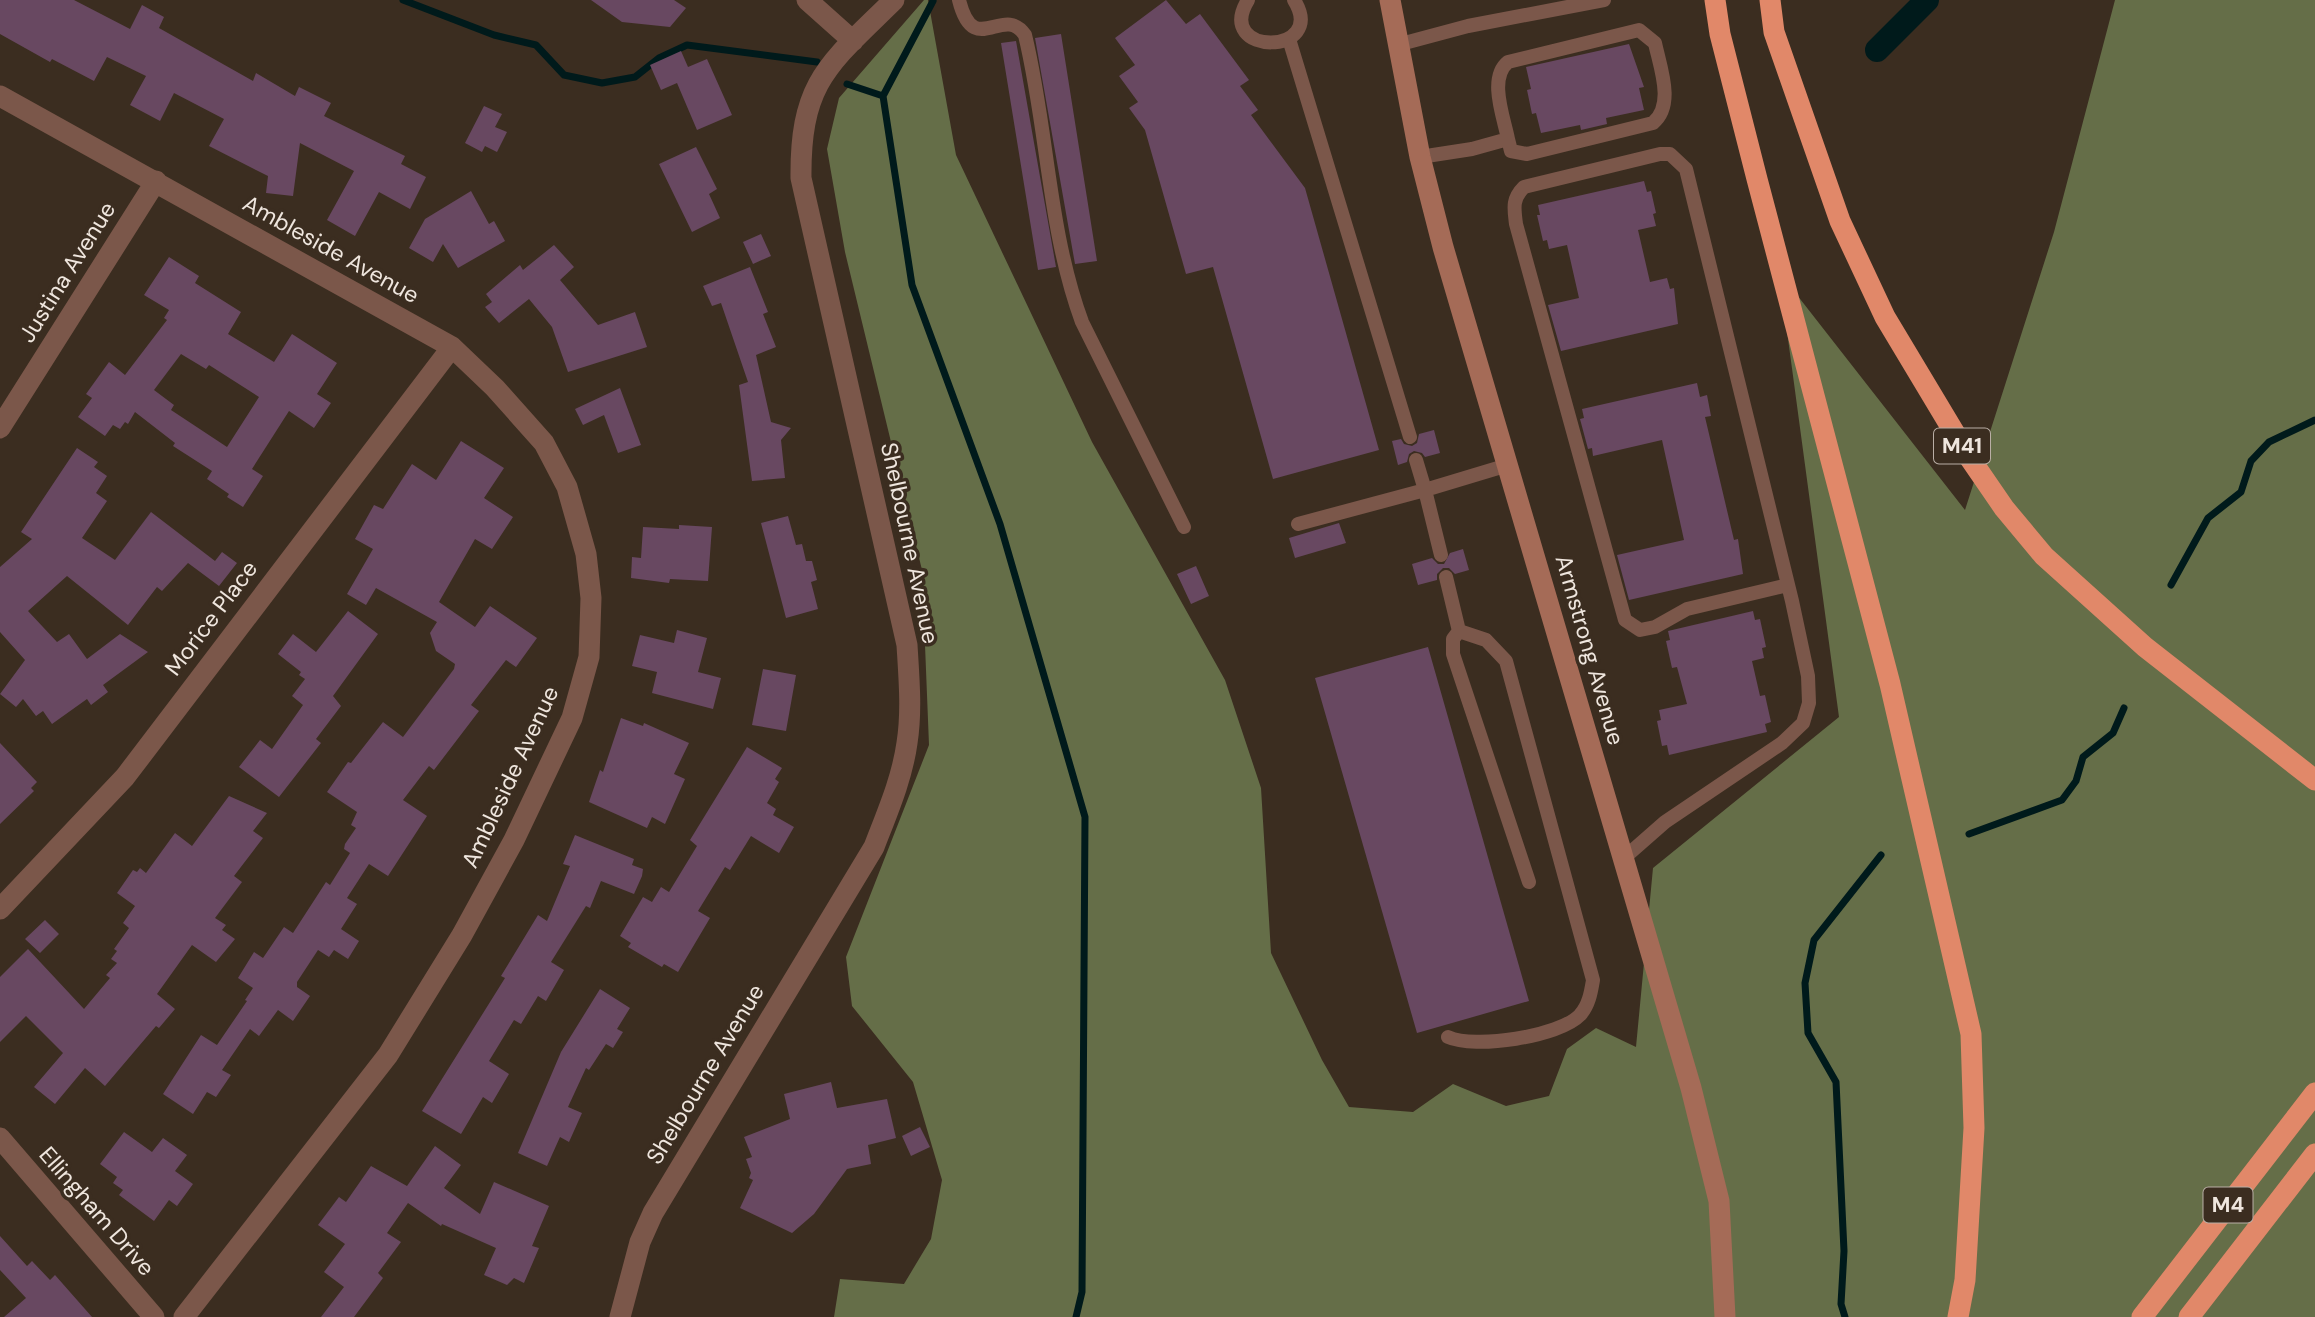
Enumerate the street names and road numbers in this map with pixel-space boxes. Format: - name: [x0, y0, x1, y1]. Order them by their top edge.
- street label: Ambleside Avenue: [237, 188, 425, 310]
- street label: Justina Avenue: [12, 196, 122, 348]
- road number: M41: [1934, 428, 1990, 464]
- street label: Shelbourne Avenue: [874, 440, 946, 646]
- street label: Armstrong Avenue: [1549, 551, 1631, 749]
- street label: Morice Place: [158, 554, 264, 682]
- street label: Ambleside Avenue: [455, 681, 565, 873]
- street label: Shelbourne Avenue: [639, 978, 771, 1170]
- street label: Ellingham Drive: [33, 1140, 161, 1282]
- road number: M4: [2204, 1188, 2252, 1222]

